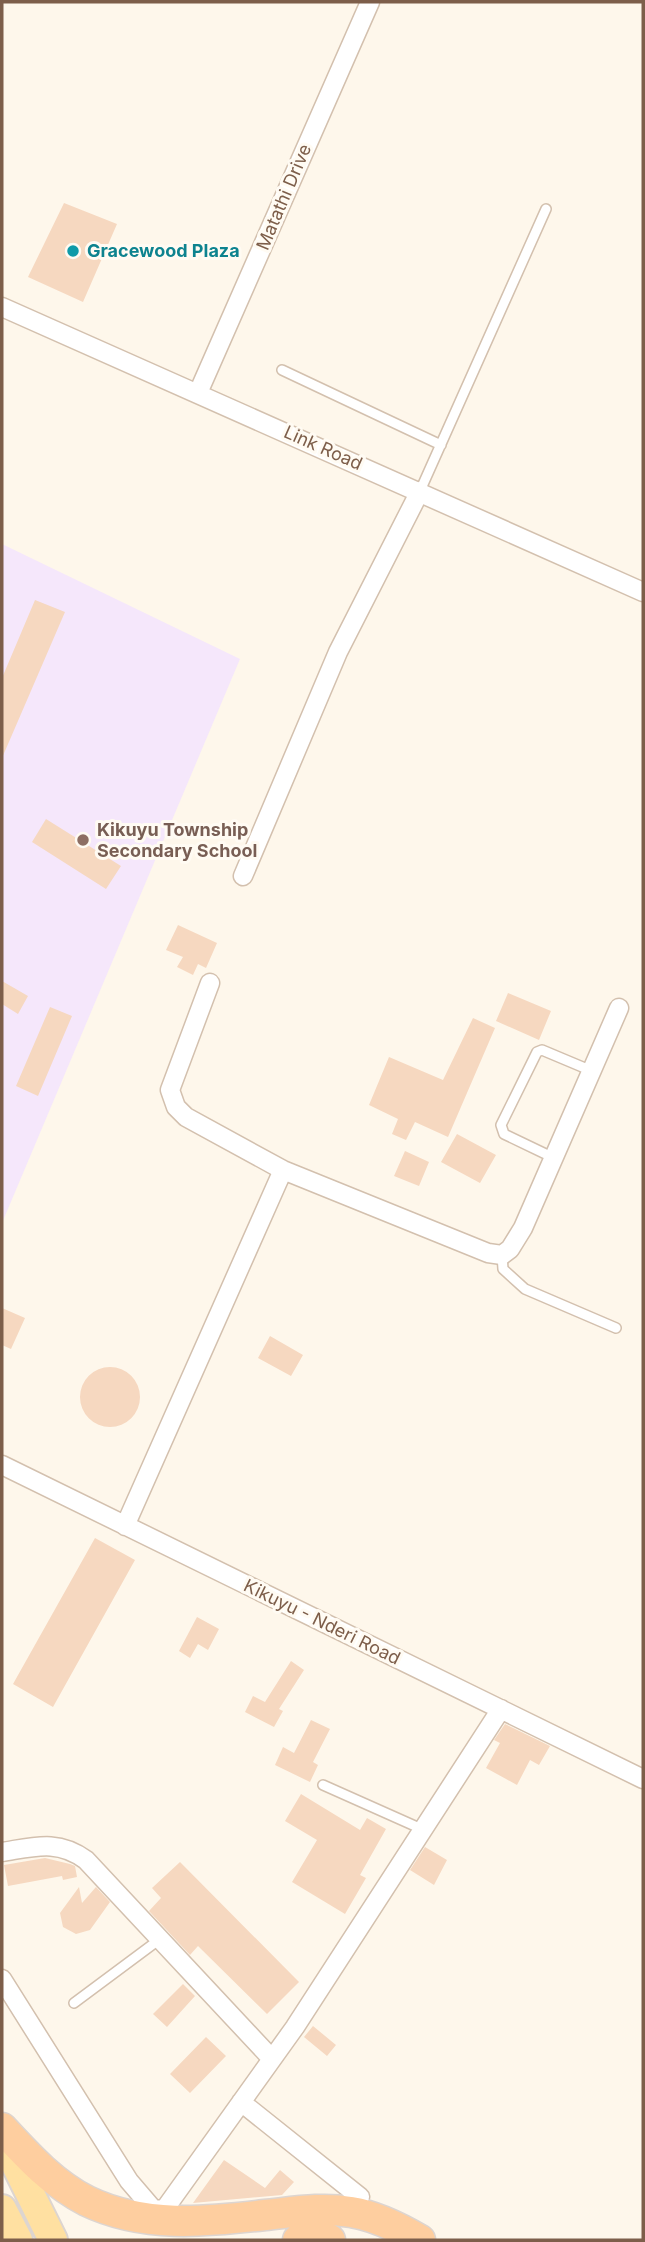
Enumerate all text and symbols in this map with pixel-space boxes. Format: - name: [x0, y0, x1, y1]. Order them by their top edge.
- street label: Matathi Drive: [252, 141, 315, 253]
- place label: Gracewood Plaza: [87, 240, 240, 261]
- marker: Gracewood Plaza: [65, 243, 81, 259]
- street label: Link Road: [281, 421, 366, 474]
- place label: Kikuyu Township Secondary School: [97, 819, 257, 861]
- marker: Kikuyu Township Secondary School: [75, 832, 91, 848]
- street label: Kikuyu - Nderi Road: [241, 1575, 404, 1669]

